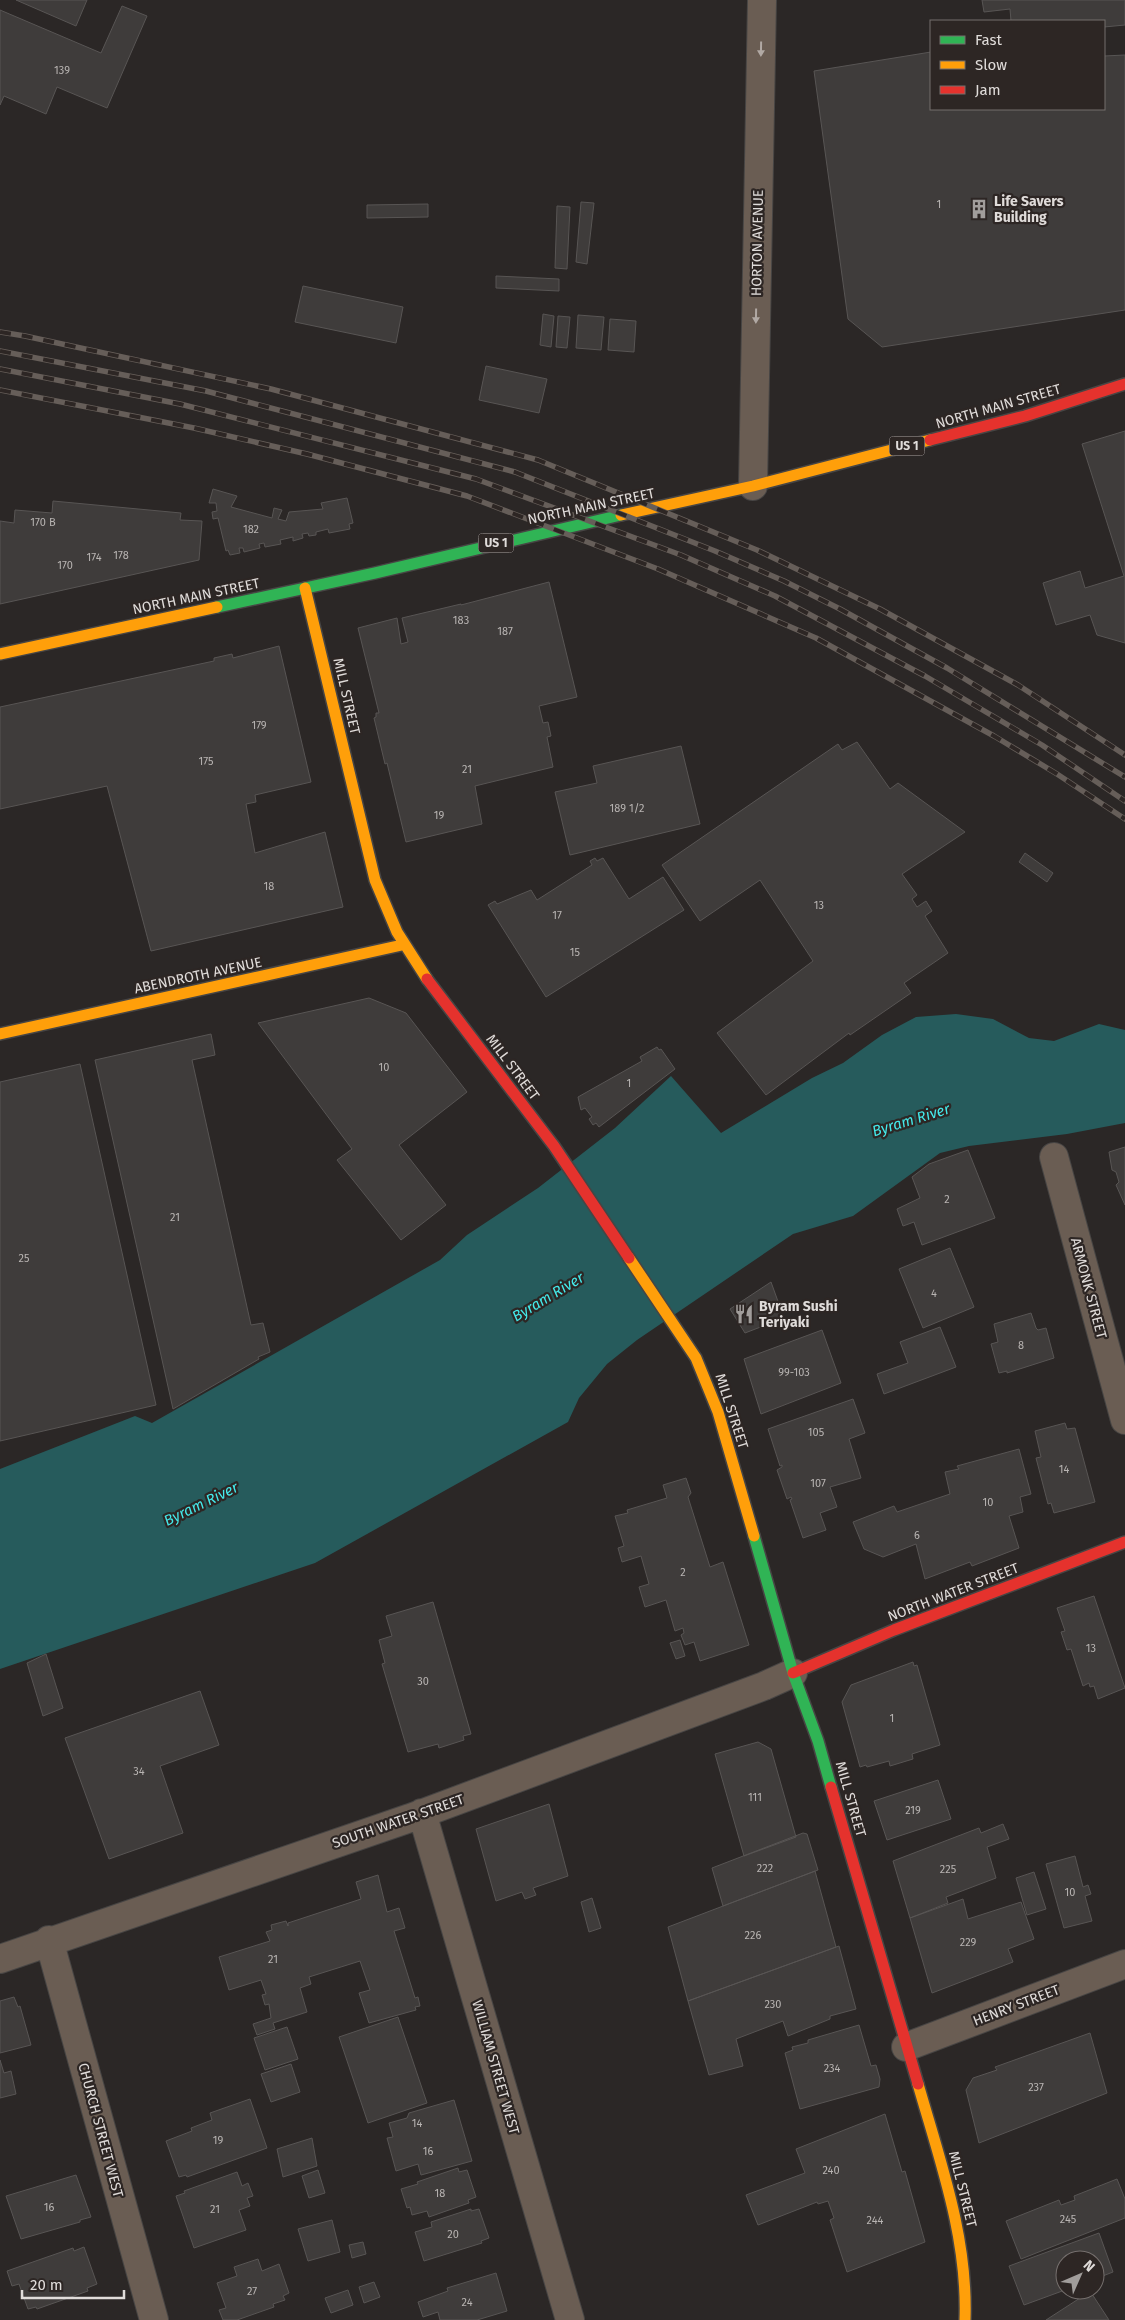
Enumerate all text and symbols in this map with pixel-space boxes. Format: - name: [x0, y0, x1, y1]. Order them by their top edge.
- legend: [930, 20, 1105, 110]
- text: Fast: [975, 31, 1002, 49]
- one-way arrow: [757, 41, 765, 57]
- text: Slow: [975, 56, 1007, 74]
- house number: 139: [54, 64, 70, 77]
- text: Jam: [975, 81, 1001, 99]
- street label: HORTON AVENUE: [748, 190, 767, 296]
- place label: Life Savers Building: [994, 193, 1064, 226]
- house number: 1: [937, 198, 941, 211]
- building icon: Life Savers Building: [968, 198, 990, 220]
- one-way arrow: [752, 308, 760, 324]
- street label: NORTH MAIN STREET: [934, 380, 1063, 432]
- road number: US 1: [890, 436, 924, 456]
- street label: NORTH MAIN STREET: [526, 485, 657, 528]
- house number: 170 B: [30, 516, 56, 529]
- house number: 182: [243, 523, 259, 536]
- road number: US 1: [478, 534, 514, 552]
- house number: 178: [113, 549, 129, 562]
- house number: 174: [86, 551, 102, 564]
- house number: 170: [57, 559, 73, 572]
- street label: NORTH MAIN STREET: [131, 575, 262, 618]
- house number: 183: [453, 614, 469, 627]
- house number: 187: [497, 625, 513, 638]
- street label: MILL STREET: [329, 656, 364, 737]
- house number: 179: [251, 719, 267, 732]
- house number: 175: [199, 755, 214, 768]
- house number: 21: [462, 763, 472, 776]
- house number: 189 1/2: [610, 802, 644, 815]
- house number: 19: [434, 809, 444, 822]
- house number: 18: [264, 880, 274, 893]
- house number: 13: [814, 899, 824, 912]
- house number: 17: [552, 909, 562, 922]
- house number: 15: [570, 946, 581, 959]
- street label: ABENDROTH AVENUE: [133, 954, 263, 997]
- street label: MILL STREET: [482, 1031, 543, 1104]
- house number: 10: [379, 1061, 389, 1074]
- house number: 1: [627, 1077, 631, 1090]
- water label: Byram River: [870, 1099, 953, 1140]
- house number: 2: [944, 1193, 950, 1206]
- house number: 21: [170, 1211, 180, 1224]
- street label: ARMONK STREET: [1067, 1236, 1110, 1341]
- house number: 25: [19, 1252, 30, 1265]
- water label: Byram River: [509, 1268, 588, 1325]
- house number: 4: [931, 1287, 937, 1300]
- place label: Byram Sushi Teriyaki: [759, 1298, 838, 1331]
- restaurant icon: Byram Sushi Teriyaki: [733, 1303, 755, 1325]
- house number: 8: [1018, 1339, 1024, 1352]
- house number: 99-103: [778, 1366, 810, 1379]
- street label: MILL STREET: [711, 1371, 752, 1452]
- house number: 105: [808, 1426, 825, 1439]
- house number: 14: [1059, 1463, 1069, 1476]
- house number: 107: [810, 1477, 826, 1490]
- water label: Byram River: [161, 1478, 242, 1530]
- house number: 10: [983, 1496, 993, 1509]
- house number: 6: [914, 1529, 920, 1542]
- street label: NORTH WATER STREET: [885, 1559, 1022, 1625]
- house number: 2: [680, 1566, 686, 1579]
- house number: 13: [1086, 1642, 1096, 1655]
- house number: 30: [417, 1675, 429, 1688]
- house number: 1: [890, 1712, 894, 1725]
- street label: MILL STREET: [832, 1759, 870, 1840]
- house number: 34: [133, 1765, 145, 1778]
- street label: SOUTH WATER STREET: [330, 1791, 467, 1852]
- house number: 111: [748, 1791, 762, 1804]
- house number: 219: [905, 1804, 921, 1817]
- house number: 222: [757, 1862, 773, 1875]
- house number: 225: [940, 1863, 957, 1876]
- house number: 10: [1065, 1886, 1075, 1899]
- house number: 226: [745, 1929, 762, 1942]
- house number: 229: [960, 1936, 976, 1949]
- house number: 21: [268, 1953, 278, 1966]
- street label: HENRY STREET: [970, 1981, 1063, 2030]
- street label: WILLIAM STREET WEST: [468, 1998, 523, 2137]
- house number: 230: [764, 1998, 782, 2011]
- street label: CHURCH STREET WEST: [74, 2061, 127, 2200]
- house number: 234: [824, 2062, 840, 2075]
- house number: 237: [1028, 2081, 1044, 2094]
- house number: 14: [412, 2117, 422, 2130]
- house number: 19: [213, 2134, 223, 2147]
- house number: 16: [423, 2145, 433, 2158]
- street label: MILL STREET: [945, 2149, 980, 2230]
- house number: 240: [822, 2164, 840, 2177]
- house number: 18: [435, 2187, 445, 2200]
- house number: 16: [44, 2201, 54, 2214]
- house number: 21: [210, 2203, 220, 2216]
- house number: 245: [1060, 2213, 1077, 2226]
- house number: 244: [867, 2214, 884, 2227]
- house number: 20: [447, 2228, 459, 2241]
- north arrow: [1055, 2250, 1105, 2300]
- text: N: [1080, 2257, 1098, 2275]
- scale bar: [22, 2268, 125, 2300]
- text: 20 m: [30, 2276, 63, 2294]
- house number: 27: [247, 2285, 257, 2298]
- house number: 24: [462, 2296, 473, 2309]

